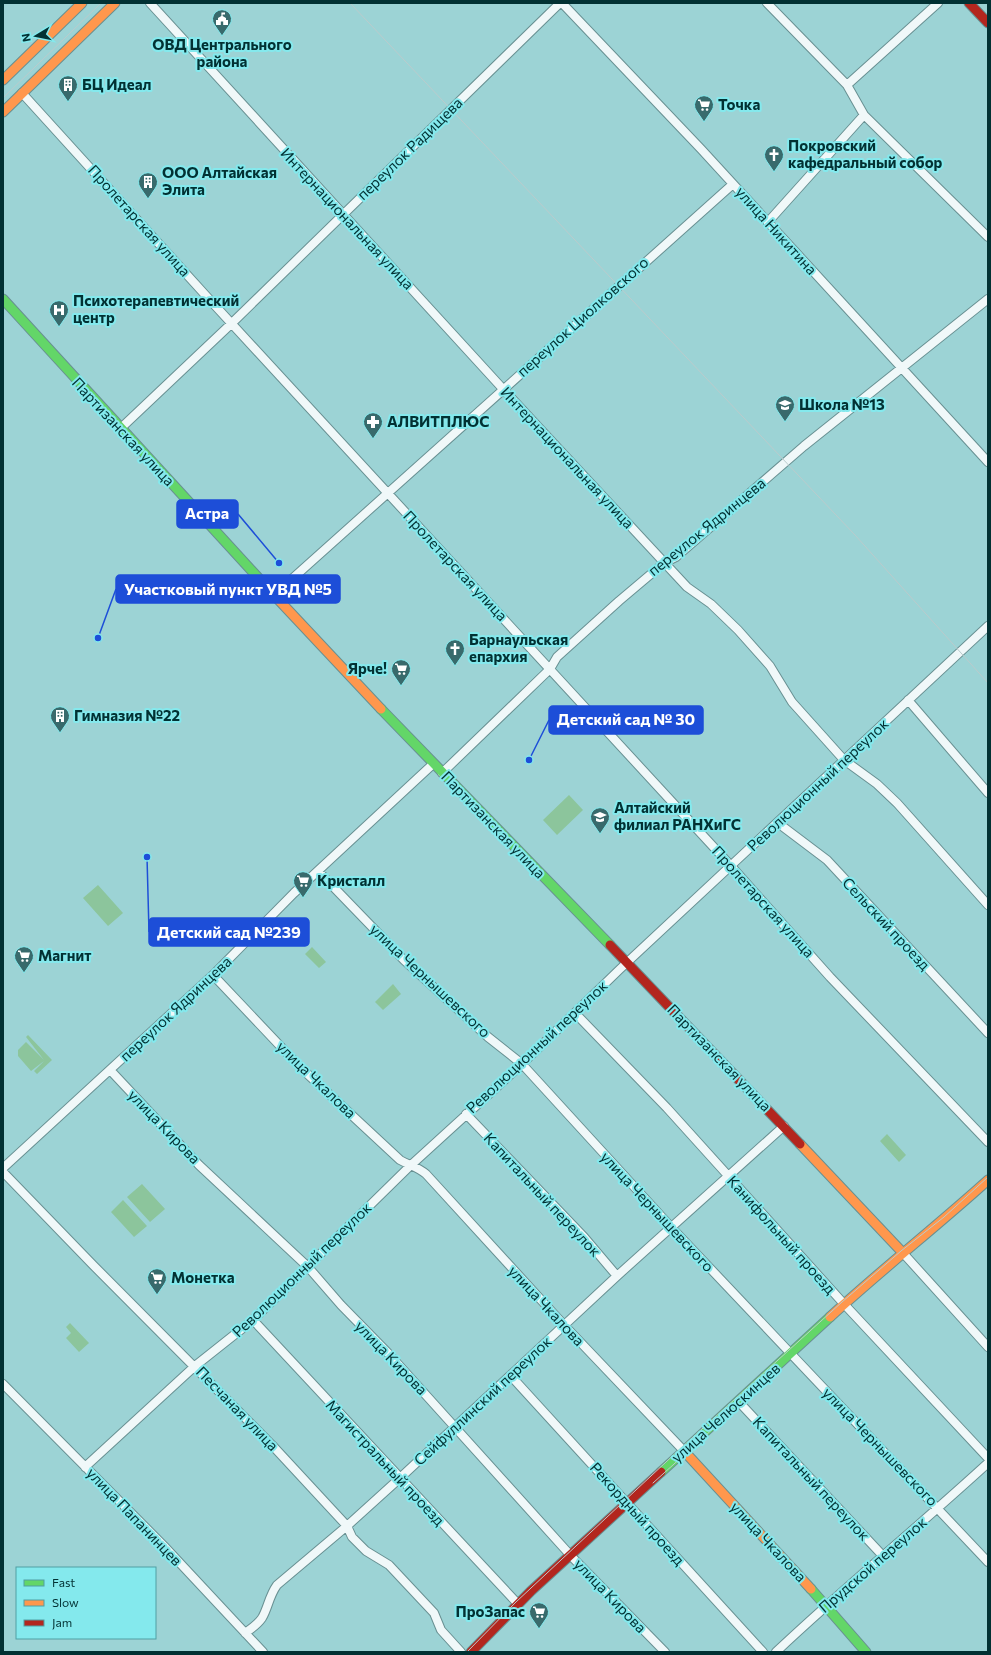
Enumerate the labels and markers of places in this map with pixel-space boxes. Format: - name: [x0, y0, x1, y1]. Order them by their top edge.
- public building icon: ОВД Центрального района: [211, 8, 233, 36]
- place label: ОВД Центрального района: [152, 35, 292, 70]
- building icon: БЦ Идеал: [57, 74, 79, 102]
- place label: БЦ Идеал: [82, 75, 152, 93]
- supermarket icon: Точка: [693, 94, 715, 122]
- place label: Точка: [718, 95, 760, 113]
- place label: Покровский кафедральный собор: [788, 136, 943, 171]
- church icon: Покровский кафедральный собор: [763, 144, 785, 172]
- place label: ООО Алтайская Элита: [162, 163, 277, 198]
- building icon: ООО Алтайская Элита: [137, 171, 159, 199]
- place label: Психотерапевтический центр: [73, 291, 239, 326]
- hospital icon: Психотерапевтический центр: [48, 299, 70, 327]
- school or university icon: Школа №13: [774, 394, 796, 422]
- place label: Школа №13: [799, 395, 885, 413]
- pharmacy icon: АЛВИТПЛЮС: [362, 411, 384, 439]
- place label: АЛВИТПЛЮС: [387, 412, 489, 430]
- callout: Астра: [177, 500, 238, 528]
- callout: Участковый пункт УВД №5: [116, 575, 340, 603]
- place label: Барнаульская епархия: [469, 630, 568, 665]
- church icon: Барнаульская епархия: [444, 638, 466, 666]
- supermarket icon: Ярче!: [390, 658, 412, 686]
- place label: Ярче!: [348, 659, 387, 677]
- building icon: Гимназия №22: [49, 705, 71, 733]
- place label: Гимназия №22: [74, 706, 180, 724]
- callout: Детский сад № 30: [549, 706, 703, 734]
- place label: Алтайский филиал РАНХиГС: [614, 798, 741, 833]
- school or university icon: Алтайский филиал РАНХиГС: [589, 806, 611, 834]
- supermarket icon: Кристалл: [292, 870, 314, 898]
- place label: Кристалл: [317, 871, 385, 889]
- callout: Детский сад №239: [149, 918, 309, 946]
- supermarket icon: Магнит: [13, 945, 35, 973]
- place label: Магнит: [38, 946, 91, 964]
- supermarket icon: Монетка: [146, 1267, 168, 1295]
- place label: Монетка: [171, 1268, 235, 1286]
- supermarket icon: ПроЗапас: [528, 1601, 550, 1629]
- place label: ПроЗапас: [456, 1602, 525, 1620]

